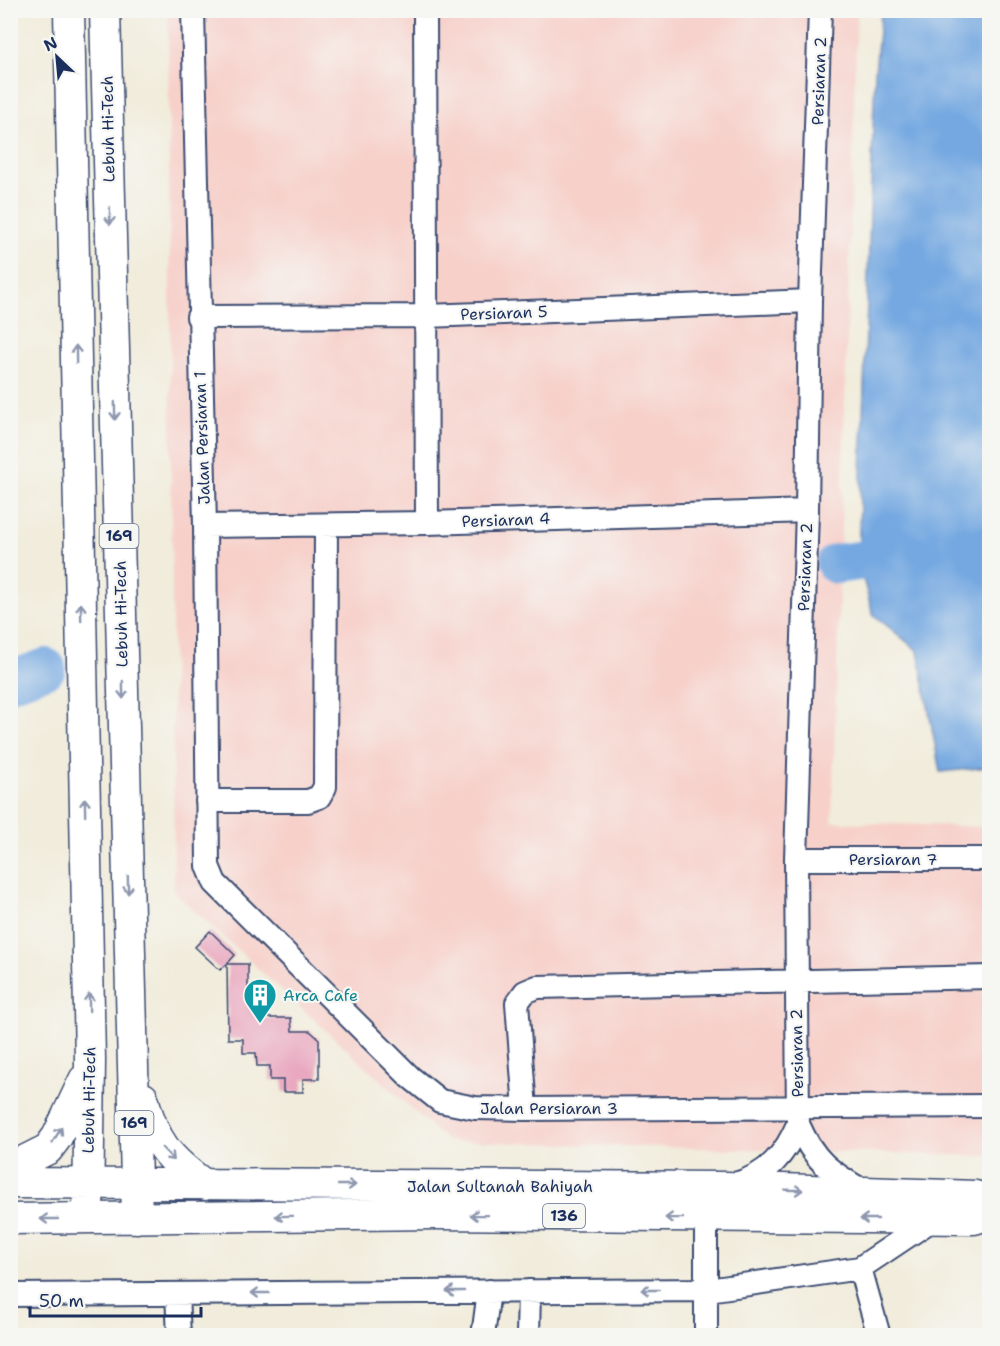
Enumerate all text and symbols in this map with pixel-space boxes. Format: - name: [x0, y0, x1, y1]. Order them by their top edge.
- north arrow: [27, 27, 87, 87]
- text: N: [40, 32, 61, 56]
- street label: Persiaran 2: [807, 36, 831, 126]
- street label: Lebuh Hi-Tech: [97, 75, 119, 183]
- one-way arrow: [105, 205, 116, 225]
- street label: Persiaran 5: [460, 301, 548, 325]
- one-way arrow: [70, 345, 81, 365]
- street label: Jalan Persiaran 1: [189, 371, 215, 505]
- one-way arrow: [110, 400, 121, 420]
- street label: Persiaran 4: [461, 508, 551, 532]
- street label: Persiaran 2: [793, 522, 817, 612]
- road number: 169: [100, 524, 138, 548]
- street label: Lebuh Hi-Tech: [110, 560, 132, 668]
- one-way arrow: [75, 603, 87, 623]
- one-way arrow: [117, 679, 128, 699]
- one-way arrow: [79, 798, 91, 818]
- street label: Persiaran 7: [849, 849, 937, 870]
- one-way arrow: [122, 874, 133, 894]
- building icon: Arca Cafe: [242, 977, 278, 1024]
- place label: Arca Cafe: [283, 985, 358, 1006]
- one-way arrow: [83, 992, 95, 1012]
- street label: Persiaran 2: [786, 1008, 808, 1098]
- street label: Lebuh Hi-Tech: [78, 1046, 100, 1154]
- street label: Jalan Persiaran 3: [480, 1098, 618, 1119]
- road number: 169: [114, 1111, 154, 1135]
- one-way arrow: [51, 1127, 64, 1144]
- one-way arrow: [160, 1146, 175, 1161]
- street label: Jalan Sultanah Bahiyah: [407, 1176, 593, 1197]
- one-way arrow: [337, 1179, 357, 1191]
- one-way arrow: [784, 1184, 804, 1195]
- road number: 136: [543, 1204, 585, 1228]
- one-way arrow: [469, 1209, 489, 1221]
- one-way arrow: [274, 1210, 294, 1222]
- one-way arrow: [664, 1212, 684, 1224]
- one-way arrow: [40, 1213, 60, 1224]
- one-way arrow: [859, 1213, 879, 1225]
- scale bar: [30, 1280, 201, 1318]
- one-way arrow: [640, 1284, 660, 1296]
- one-way arrow: [445, 1285, 465, 1297]
- one-way arrow: [250, 1287, 270, 1299]
- text: 50 m: [39, 1289, 84, 1313]

